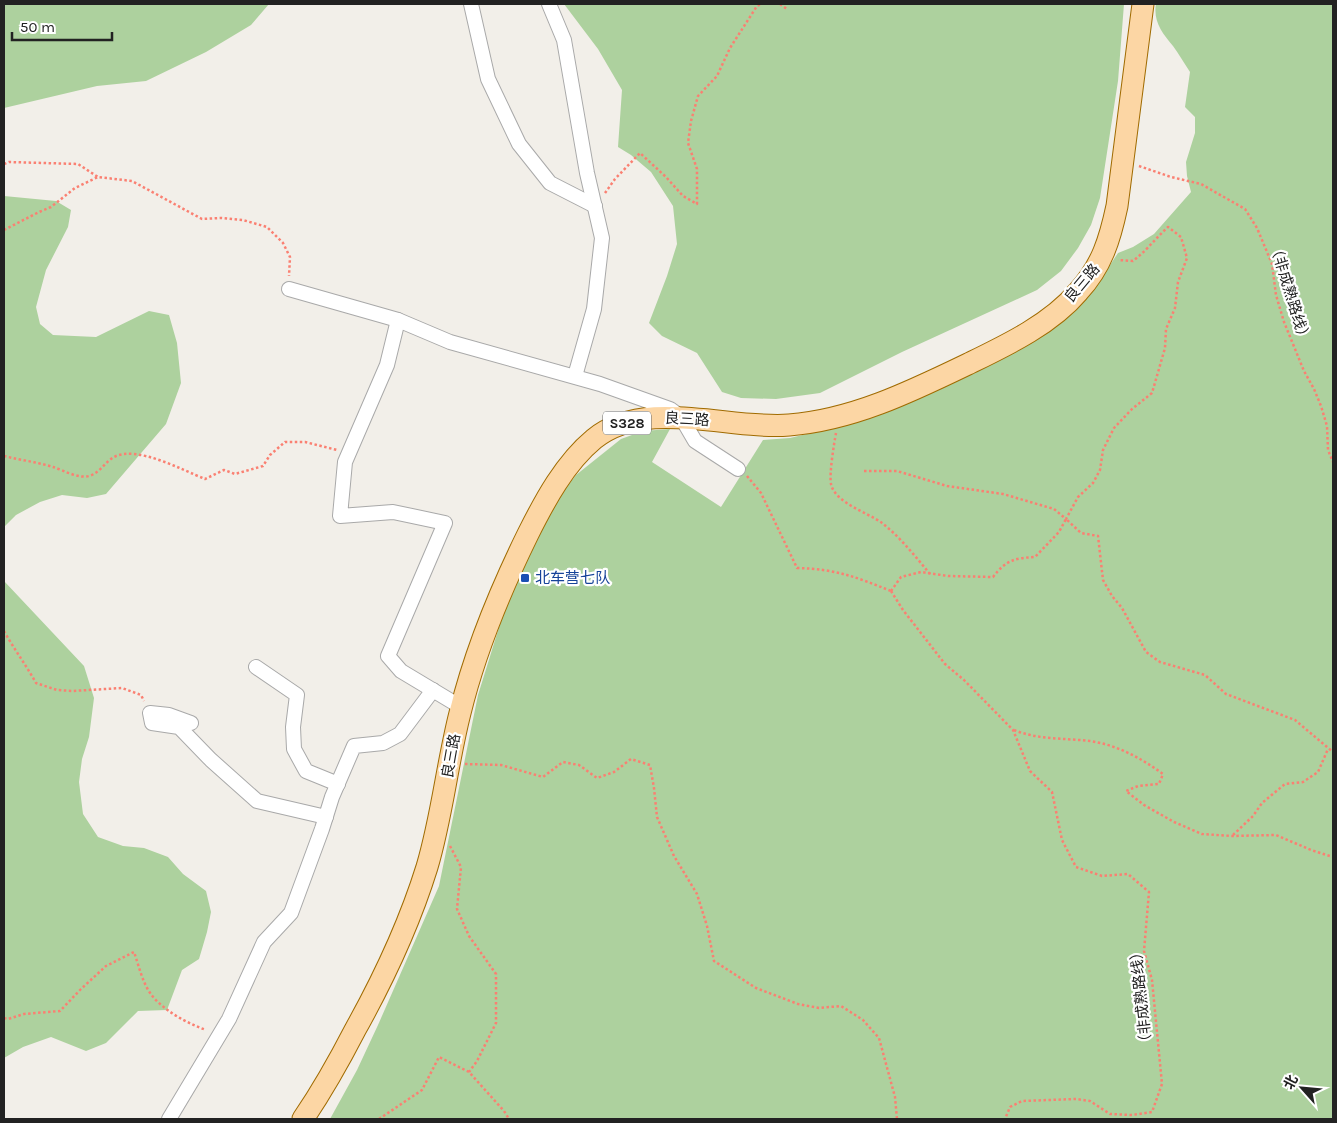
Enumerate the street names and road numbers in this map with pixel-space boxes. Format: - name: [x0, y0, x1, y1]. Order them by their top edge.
- street label: （非成熟路线）: [1266, 240, 1314, 346]
- street label: 良三路: [1061, 260, 1103, 306]
- street label: 良三路: [664, 409, 710, 429]
- road number: S328: [603, 412, 651, 434]
- street label: 良三路: [438, 732, 464, 780]
- street label: （非成熟路线）: [1127, 944, 1155, 1050]

